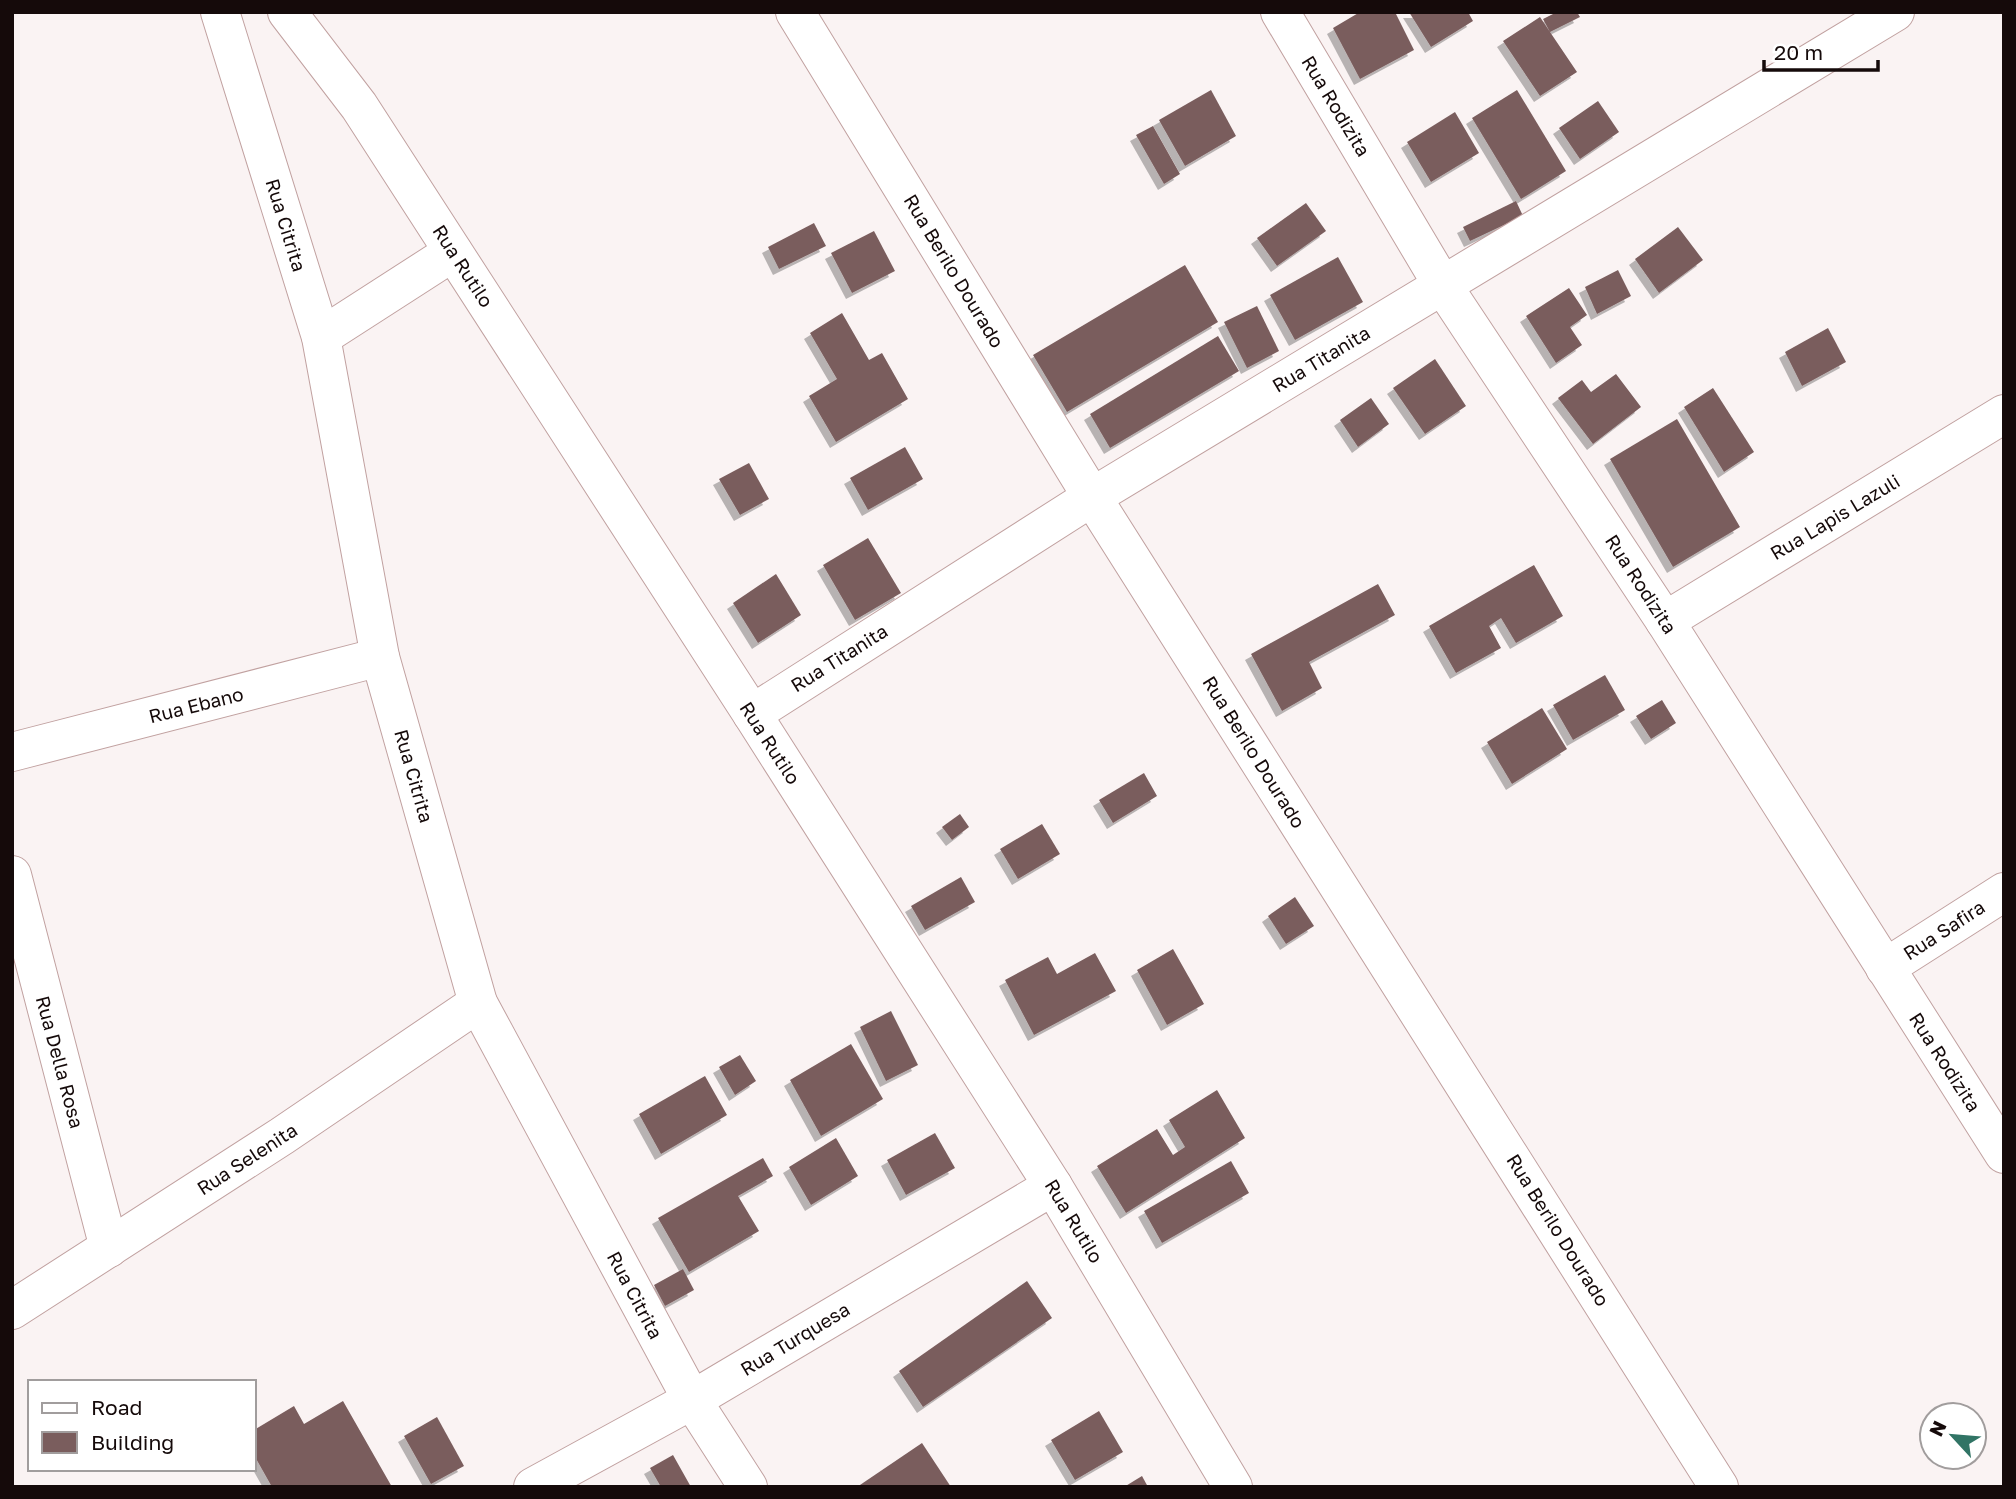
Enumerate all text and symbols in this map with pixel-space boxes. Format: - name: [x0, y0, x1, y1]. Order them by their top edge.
- scale bar: [1764, 28, 1878, 72]
- text: 20 m: [1774, 39, 1823, 65]
- street label: Rua Rodizita: [1297, 51, 1376, 160]
- street label: Rua Citrita: [261, 176, 312, 274]
- street label: Rua Berilo Dourado: [899, 190, 1009, 352]
- street label: Rua Rutilo: [428, 220, 499, 311]
- street label: Rua Titanita: [1268, 320, 1374, 397]
- street label: Rua Lapis Lazuli: [1766, 469, 1904, 564]
- street label: Rua Rodizita: [1601, 530, 1682, 638]
- street label: Rua Titanita: [786, 619, 891, 696]
- street label: Rua Berilo Dourado: [1198, 671, 1311, 832]
- street label: Rua Ebano: [146, 682, 246, 727]
- street label: Rua Rutilo: [735, 697, 806, 788]
- street label: Rua Citrita: [390, 727, 439, 825]
- street label: Rua Safira: [1899, 895, 1989, 964]
- street label: Rua Della Rosa: [32, 993, 89, 1131]
- street label: Rua Rodizita: [1905, 1008, 1986, 1116]
- street label: Rua Selenita: [192, 1118, 301, 1199]
- street label: Rua Berilo Dourado: [1502, 1149, 1615, 1310]
- street label: Rua Rutilo: [1040, 1175, 1108, 1267]
- street label: Rua Citrita: [603, 1247, 668, 1343]
- street label: Rua Turquesa: [736, 1297, 854, 1380]
- legend: [28, 1380, 256, 1471]
- text: Road: [91, 1394, 142, 1420]
- north arrow: [1918, 1401, 1988, 1471]
- text: N: [1924, 1417, 1951, 1440]
- text: Building: [91, 1429, 174, 1455]

